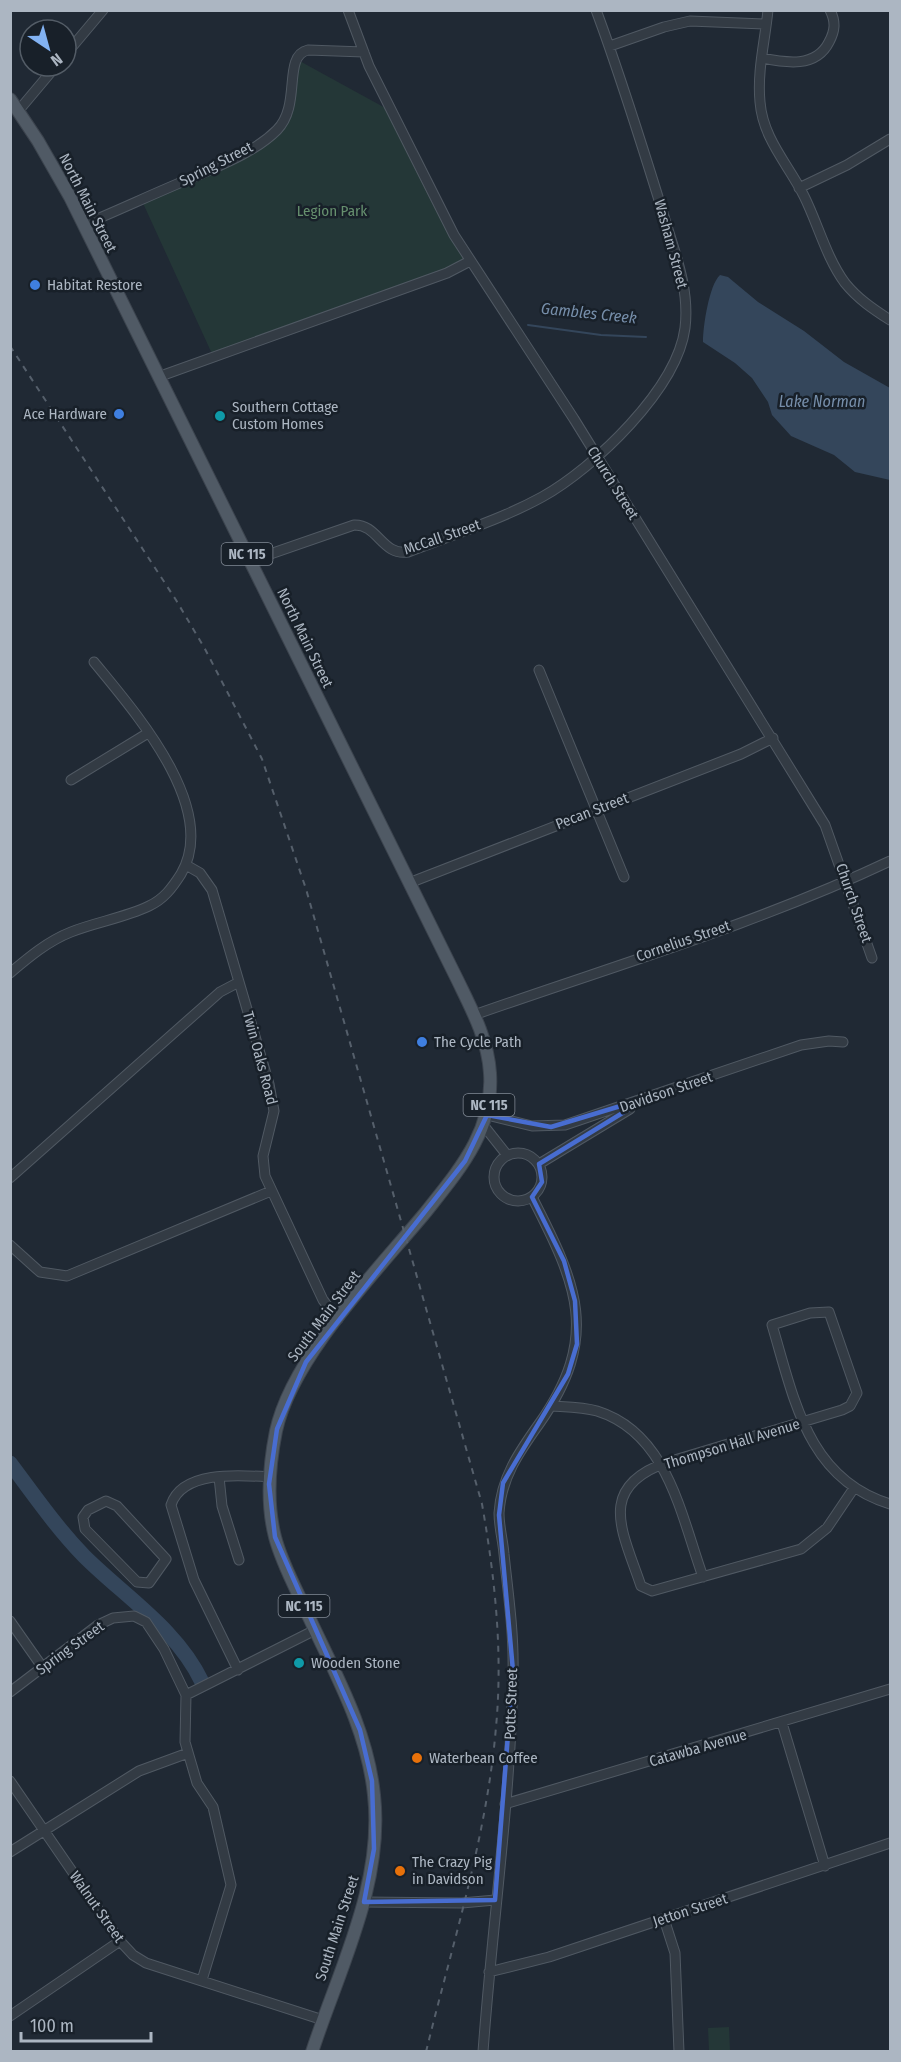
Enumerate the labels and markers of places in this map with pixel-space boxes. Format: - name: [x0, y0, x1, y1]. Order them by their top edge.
- place label: Habitat Restore: [47, 276, 142, 294]
- marker: Habitat Restore: [28, 278, 42, 292]
- place label: Southern Cottage Custom Homes: [232, 398, 338, 433]
- place label: Ace Hardware: [24, 405, 107, 423]
- marker: Ace Hardware: [112, 407, 126, 421]
- marker: Southern Cottage Custom Homes: [213, 409, 227, 423]
- place label: The Cycle Path: [434, 1033, 522, 1051]
- marker: The Cycle Path: [415, 1035, 429, 1049]
- place label: Wooden Stone: [311, 1654, 400, 1672]
- marker: Wooden Stone: [292, 1656, 306, 1670]
- place label: Waterbean Coffee: [429, 1749, 538, 1767]
- marker: Waterbean Coffee: [410, 1751, 424, 1765]
- place label: The Crazy Pig in Davidson: [412, 1853, 492, 1888]
- marker: The Crazy Pig in Davidson: [393, 1864, 407, 1878]

